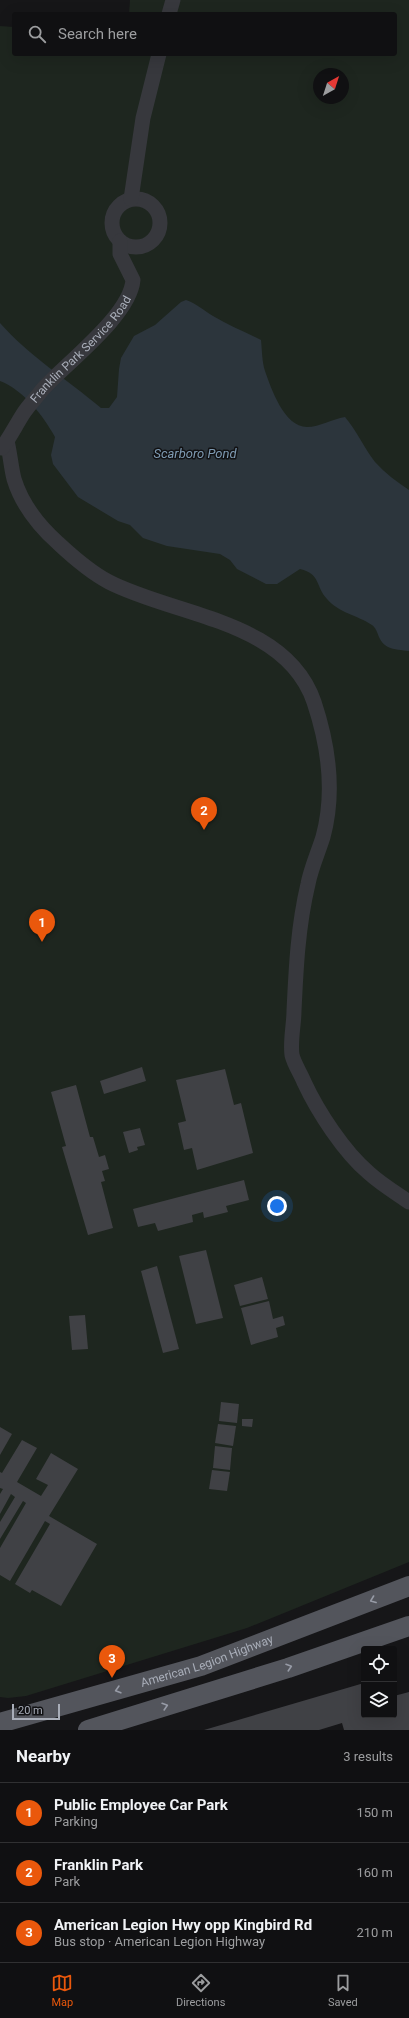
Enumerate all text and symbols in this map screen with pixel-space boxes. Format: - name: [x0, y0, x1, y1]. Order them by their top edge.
- search box: [12, 12, 397, 56]
- icon: search: [26, 23, 48, 45]
- text: Search here: [58, 25, 137, 43]
- north arrow: [313, 68, 349, 104]
- street label: Franklin Park Service Road: [27, 293, 134, 406]
- water label: Scarboro Pond: [153, 446, 237, 461]
- pin: 2: [191, 797, 217, 830]
- pin: 1: [29, 909, 55, 942]
- your location: [267, 1196, 287, 1216]
- one-way arrow: [369, 1595, 376, 1603]
- street label: American Legion Highway: [139, 1632, 275, 1690]
- pin: 3: [99, 1645, 125, 1678]
- map controls: [361, 1646, 397, 1718]
- button: locate: [361, 1646, 397, 1682]
- one-way arrow: [286, 1664, 293, 1672]
- button: layers: [361, 1682, 397, 1718]
- one-way arrow: [115, 1685, 122, 1694]
- scale bar: [12, 1702, 60, 1721]
- one-way arrow: [161, 1702, 168, 1711]
- text: 20 m: [18, 1704, 43, 1717]
- text: Nearby: [16, 1746, 71, 1766]
- text: 3 results: [343, 1749, 393, 1764]
- text: Public Employee Car Park: [54, 1796, 228, 1814]
- text: 1: [25, 1805, 33, 1820]
- text: 150 m: [356, 1805, 393, 1820]
- text: Parking: [54, 1814, 98, 1829]
- text: Franklin Park: [54, 1856, 143, 1874]
- text: 2: [25, 1865, 33, 1880]
- text: 160 m: [356, 1865, 393, 1880]
- text: Park: [54, 1874, 80, 1889]
- text: American Legion Hwy opp Kingbird Rd: [54, 1916, 312, 1934]
- text: 3: [25, 1925, 33, 1940]
- text: 210 m: [356, 1925, 393, 1940]
- text: Bus stop · American Legion Highway: [54, 1934, 265, 1949]
- tab: Map: [51, 1972, 73, 2009]
- tab: Directions: [176, 1972, 225, 2009]
- tab: Saved: [328, 1972, 358, 2009]

